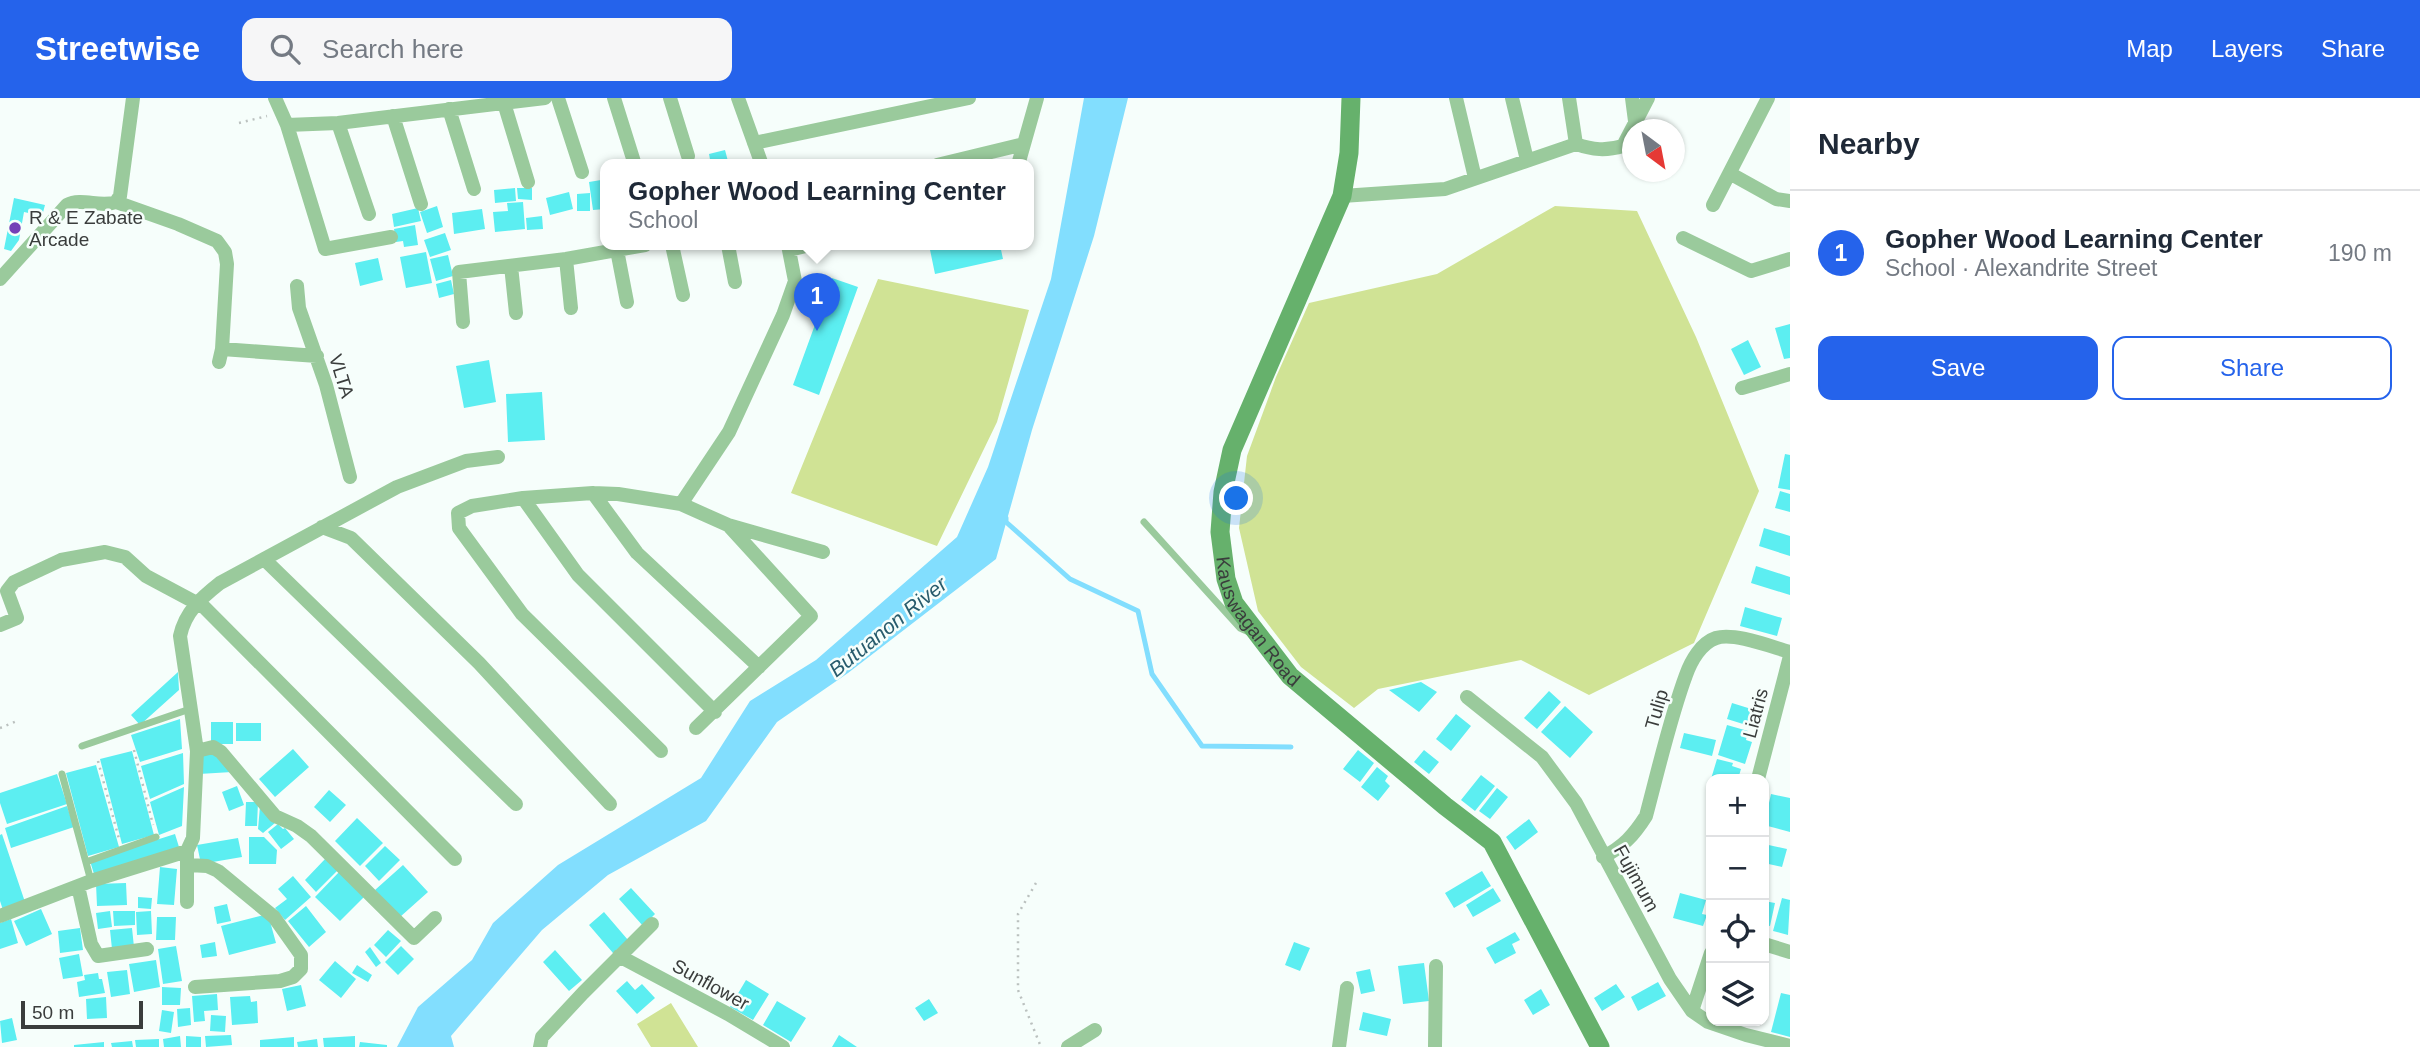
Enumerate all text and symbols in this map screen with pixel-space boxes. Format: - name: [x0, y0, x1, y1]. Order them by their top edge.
- search box: [242, 18, 732, 81]
- text: Streetwise: [35, 30, 200, 67]
- icon: search: [266, 30, 304, 68]
- text: Search here: [322, 34, 464, 64]
- text: Map: [2126, 35, 2173, 62]
- text: Layers: [2211, 35, 2283, 62]
- text: Share: [2321, 35, 2385, 62]
- north arrow: [1622, 119, 1685, 182]
- text: Nearby: [1818, 127, 1920, 160]
- popup: [600, 159, 1034, 250]
- text: Gopher Wood Learning Center: [628, 176, 1006, 206]
- place label: R & E Zabate Arcade: [29, 207, 143, 250]
- text: School: [628, 207, 698, 233]
- marker: R & E Zabate Arcade: [7, 220, 23, 236]
- text: Gopher Wood Learning Center: [1885, 224, 2263, 254]
- text: 1: [1835, 240, 1847, 266]
- text: 190 m: [2328, 240, 2392, 266]
- text: School · Alexandrite Street: [1885, 255, 2157, 281]
- pin: 1: [794, 273, 840, 331]
- button: Save: [1818, 336, 2098, 400]
- button: Share: [2112, 336, 2392, 400]
- street label: VLTA: [325, 352, 358, 401]
- your location: [1219, 481, 1253, 515]
- street label: Kauswagan Road: [1212, 555, 1304, 691]
- water label: Butuanon River: [824, 571, 952, 681]
- street label: Liatris: [1739, 686, 1772, 740]
- street label: Tulip: [1641, 687, 1672, 731]
- map controls: [1706, 774, 1769, 1026]
- button: +: [1706, 774, 1769, 837]
- button: −: [1706, 837, 1769, 900]
- street label: Fujimum: [1610, 841, 1663, 915]
- button: locate: [1706, 900, 1769, 963]
- street label: Sunflower: [669, 955, 753, 1014]
- button: layers: [1706, 963, 1769, 1026]
- scale bar: [21, 998, 144, 1030]
- text: 50 m: [32, 1002, 74, 1023]

